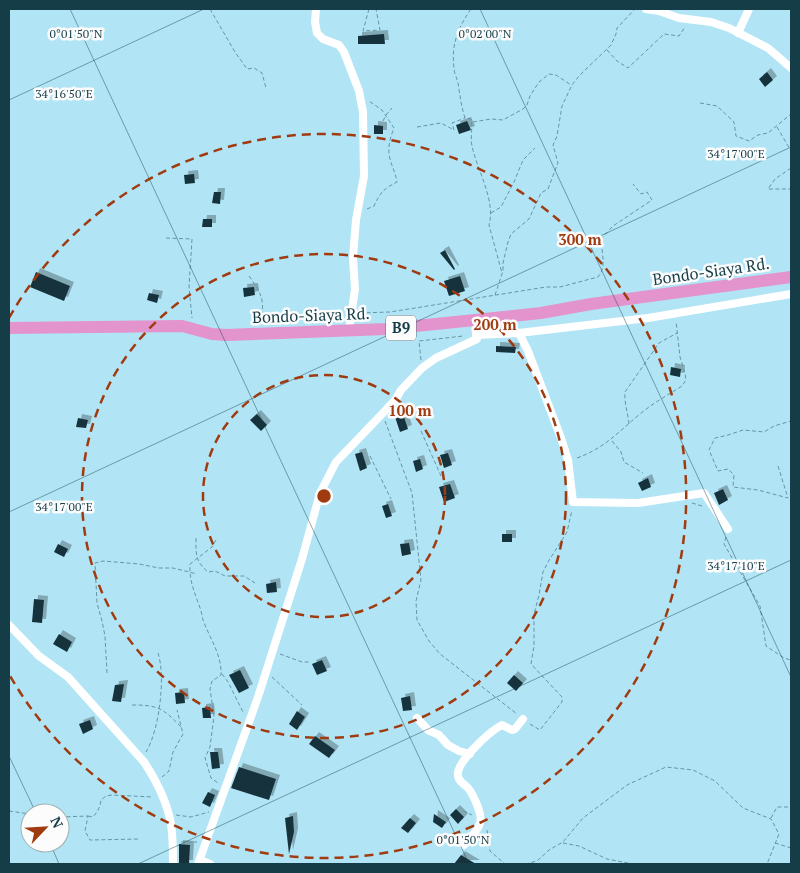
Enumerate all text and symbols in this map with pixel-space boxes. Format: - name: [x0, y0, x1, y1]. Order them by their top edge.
- text: 0°01'50"N: [49, 26, 103, 41]
- text: 0°02'00"N: [458, 26, 512, 41]
- text: 34°16'50"E: [35, 86, 93, 101]
- text: 34°17'00"E: [707, 146, 765, 161]
- text: 300 m: [558, 229, 602, 249]
- street label: Bondo-Siaya Rd.: [651, 252, 771, 290]
- street label: Bondo-Siaya Rd.: [252, 302, 370, 328]
- text: 200 m: [473, 314, 517, 334]
- road number: B9: [386, 316, 416, 340]
- text: 100 m: [388, 400, 432, 420]
- centre of rings: [315, 487, 333, 505]
- text: 34°17'00"E: [35, 499, 93, 514]
- text: 34°17'10"E: [707, 558, 765, 573]
- north arrow: [20, 803, 70, 853]
- text: N: [46, 813, 68, 831]
- text: 0°01'50"N: [436, 832, 490, 847]

